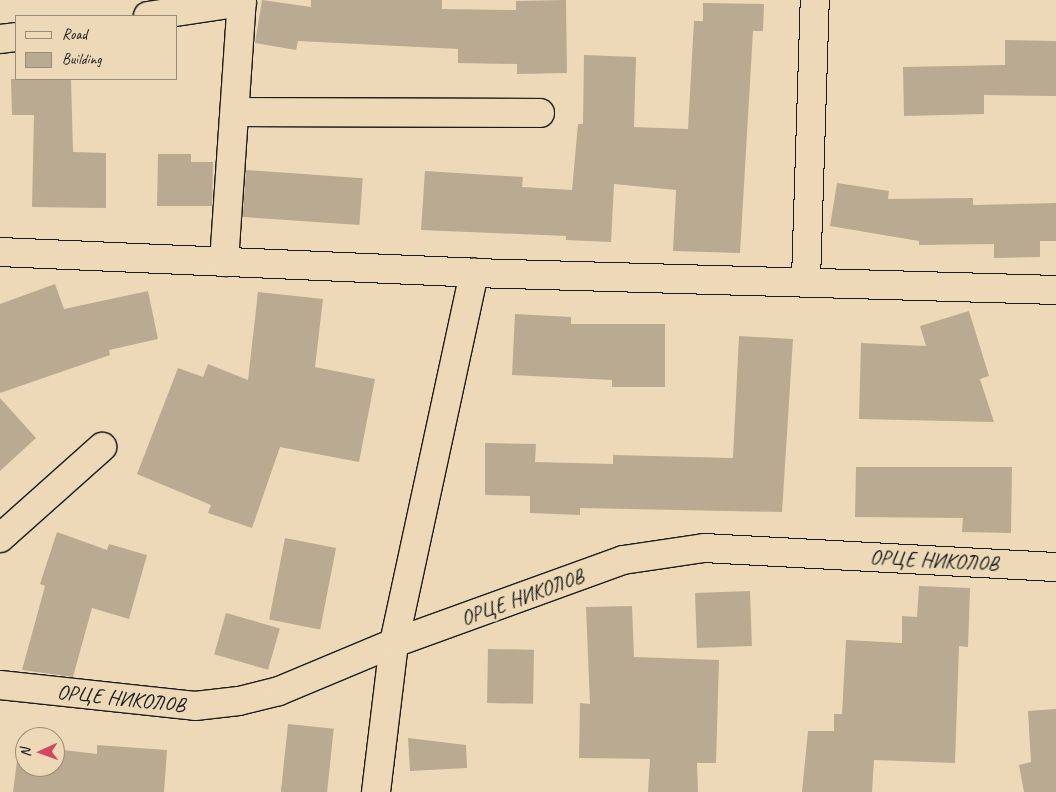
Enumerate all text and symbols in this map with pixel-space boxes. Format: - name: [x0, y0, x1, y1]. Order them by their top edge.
- legend: [15, 15, 178, 80]
- text: Road: [62, 25, 87, 44]
- text: Building: [62, 50, 101, 69]
- street label: ОРЦЕ НИКОЛОВ: [868, 544, 1000, 576]
- street label: ОРЦЕ НИКОЛОВ: [456, 563, 588, 631]
- street label: ОРЦЕ НИКОЛОВ: [55, 679, 187, 717]
- north arrow: [15, 727, 65, 777]
- text: N: [17, 748, 34, 757]

